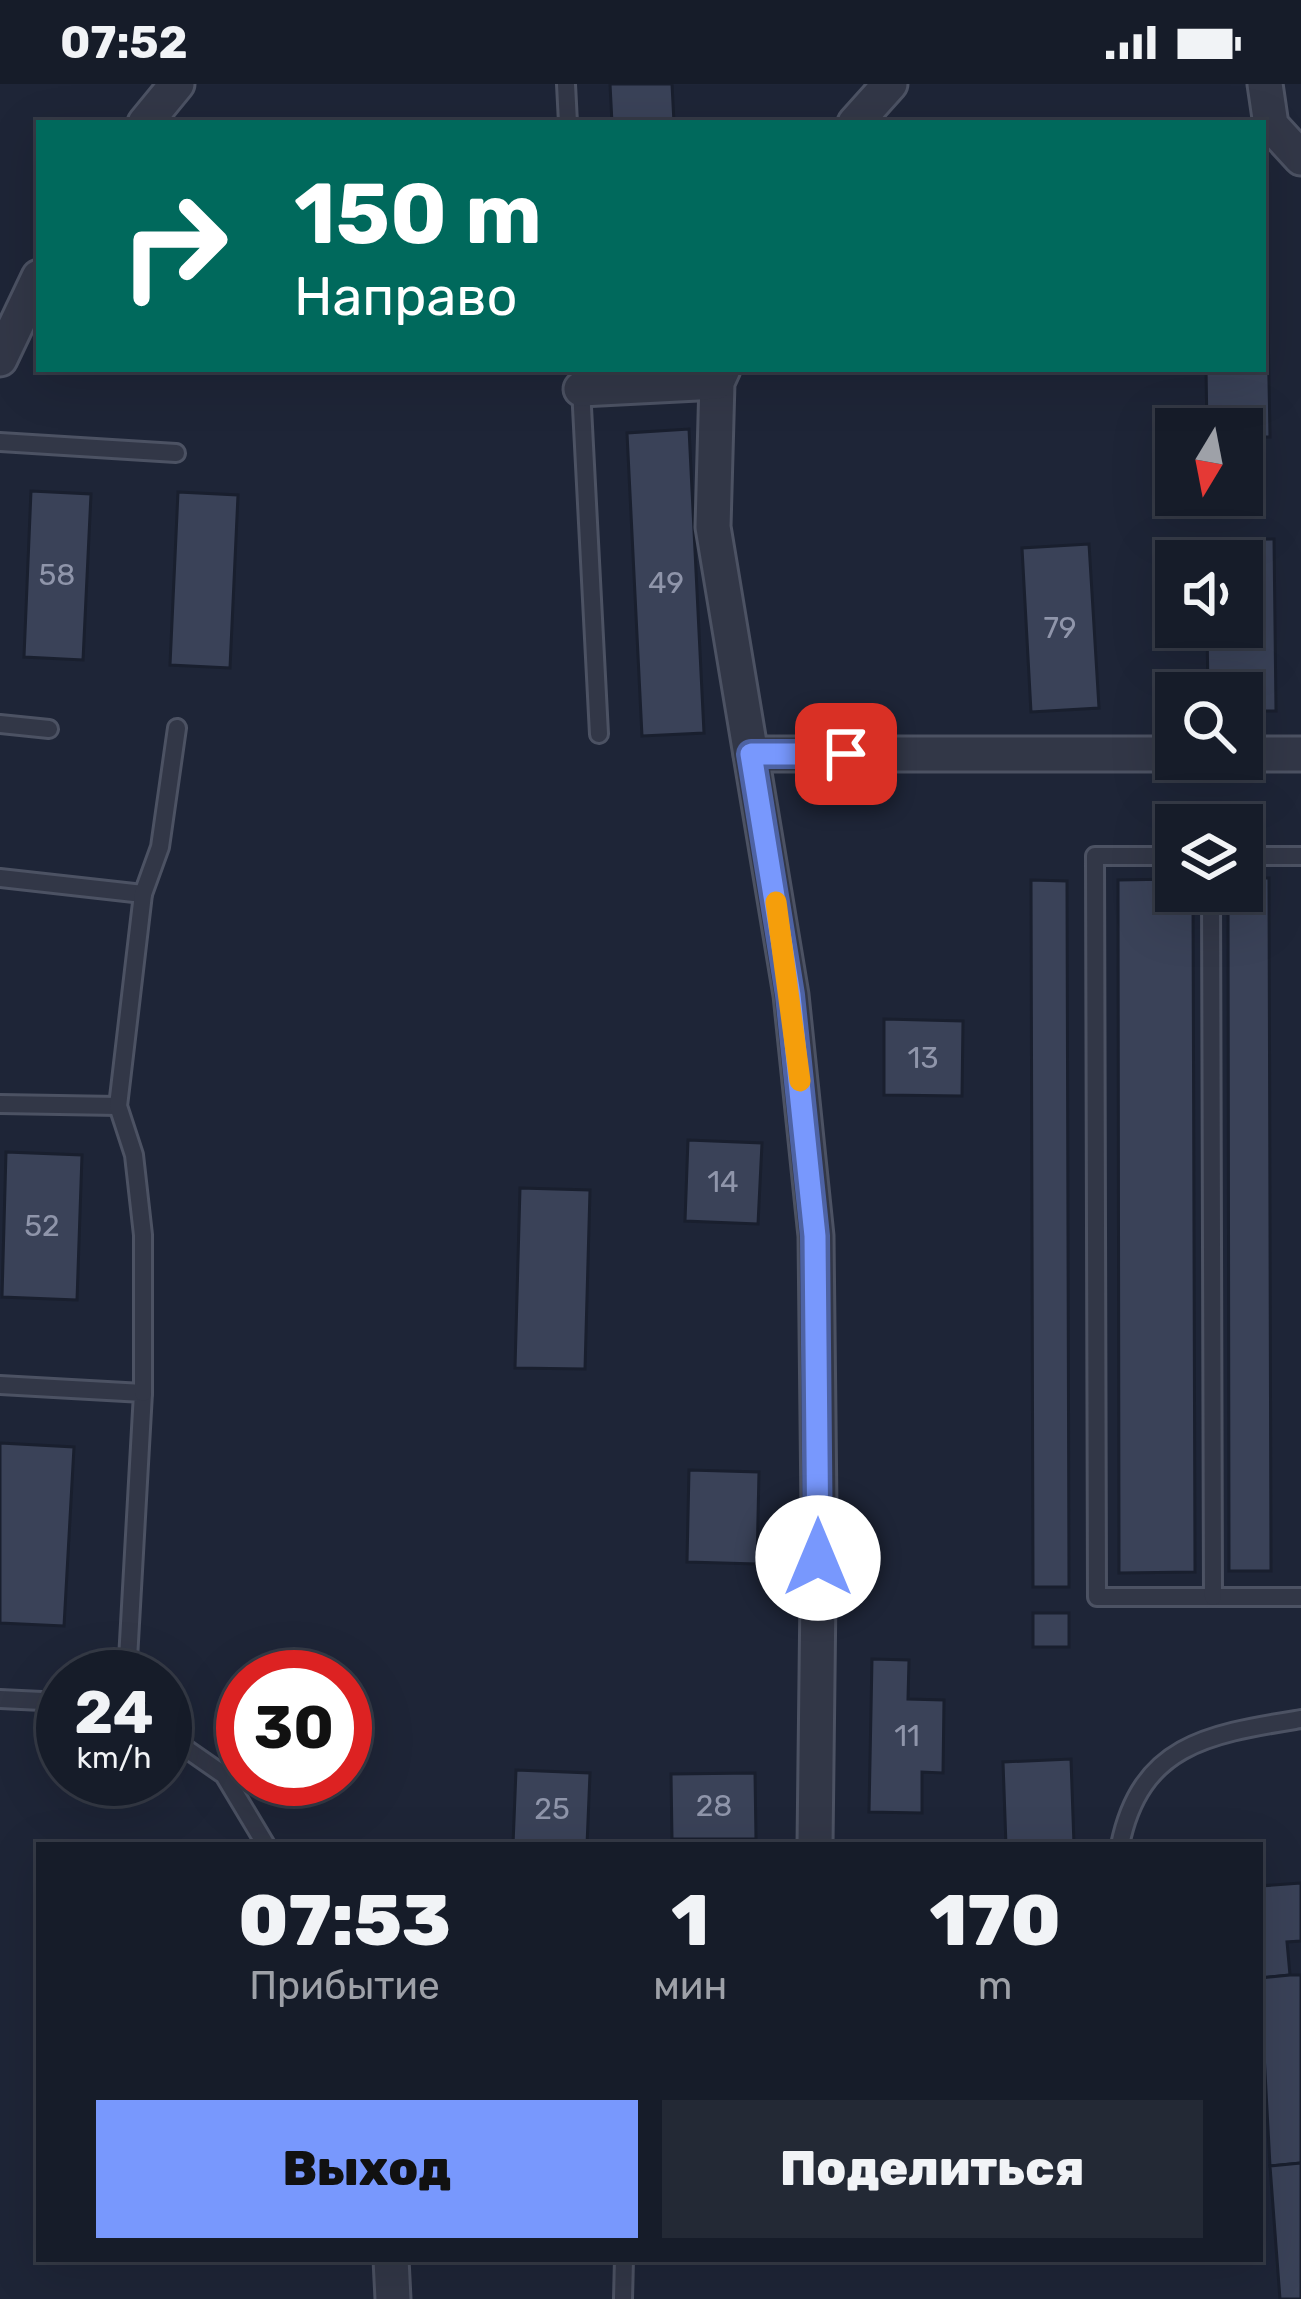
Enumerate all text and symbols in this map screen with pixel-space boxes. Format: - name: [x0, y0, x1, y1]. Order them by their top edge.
- text: 07:52: [60, 16, 188, 69]
- text: 150 m: [294, 164, 542, 264]
- icon: right: [96, 168, 252, 324]
- text: Направо: [294, 265, 518, 329]
- north arrow: [1155, 408, 1263, 516]
- map controls: [1155, 408, 1263, 912]
- button: sound: [1155, 540, 1263, 648]
- house number: 58: [39, 557, 75, 593]
- house number: 49: [648, 565, 684, 601]
- house number: 79: [1043, 610, 1077, 646]
- button: search: [1155, 672, 1263, 780]
- pin: [795, 703, 897, 805]
- icon: arrive: [813, 721, 879, 787]
- button: layers: [1155, 804, 1263, 912]
- house number: 13: [908, 1040, 938, 1076]
- house number: 14: [707, 1164, 739, 1200]
- house number: 52: [24, 1208, 60, 1244]
- position arrow: [755, 1495, 881, 1621]
- speed limit sign: 30: [216, 1650, 372, 1806]
- text: 24: [74, 1677, 154, 1748]
- house number: 11: [894, 1718, 920, 1754]
- text: km/h: [77, 1740, 151, 1776]
- house number: 28: [696, 1788, 732, 1824]
- house number: 25: [534, 1791, 570, 1827]
- text: 07:53: [238, 1878, 451, 1963]
- text: 1: [671, 1878, 709, 1963]
- text: 170: [929, 1878, 1061, 1963]
- text: Прибытие: [249, 1963, 440, 2009]
- text: мин: [653, 1963, 727, 2009]
- text: m: [978, 1963, 1012, 2009]
- button: Выход: [96, 2100, 638, 2238]
- button: Поделиться: [662, 2100, 1203, 2238]

